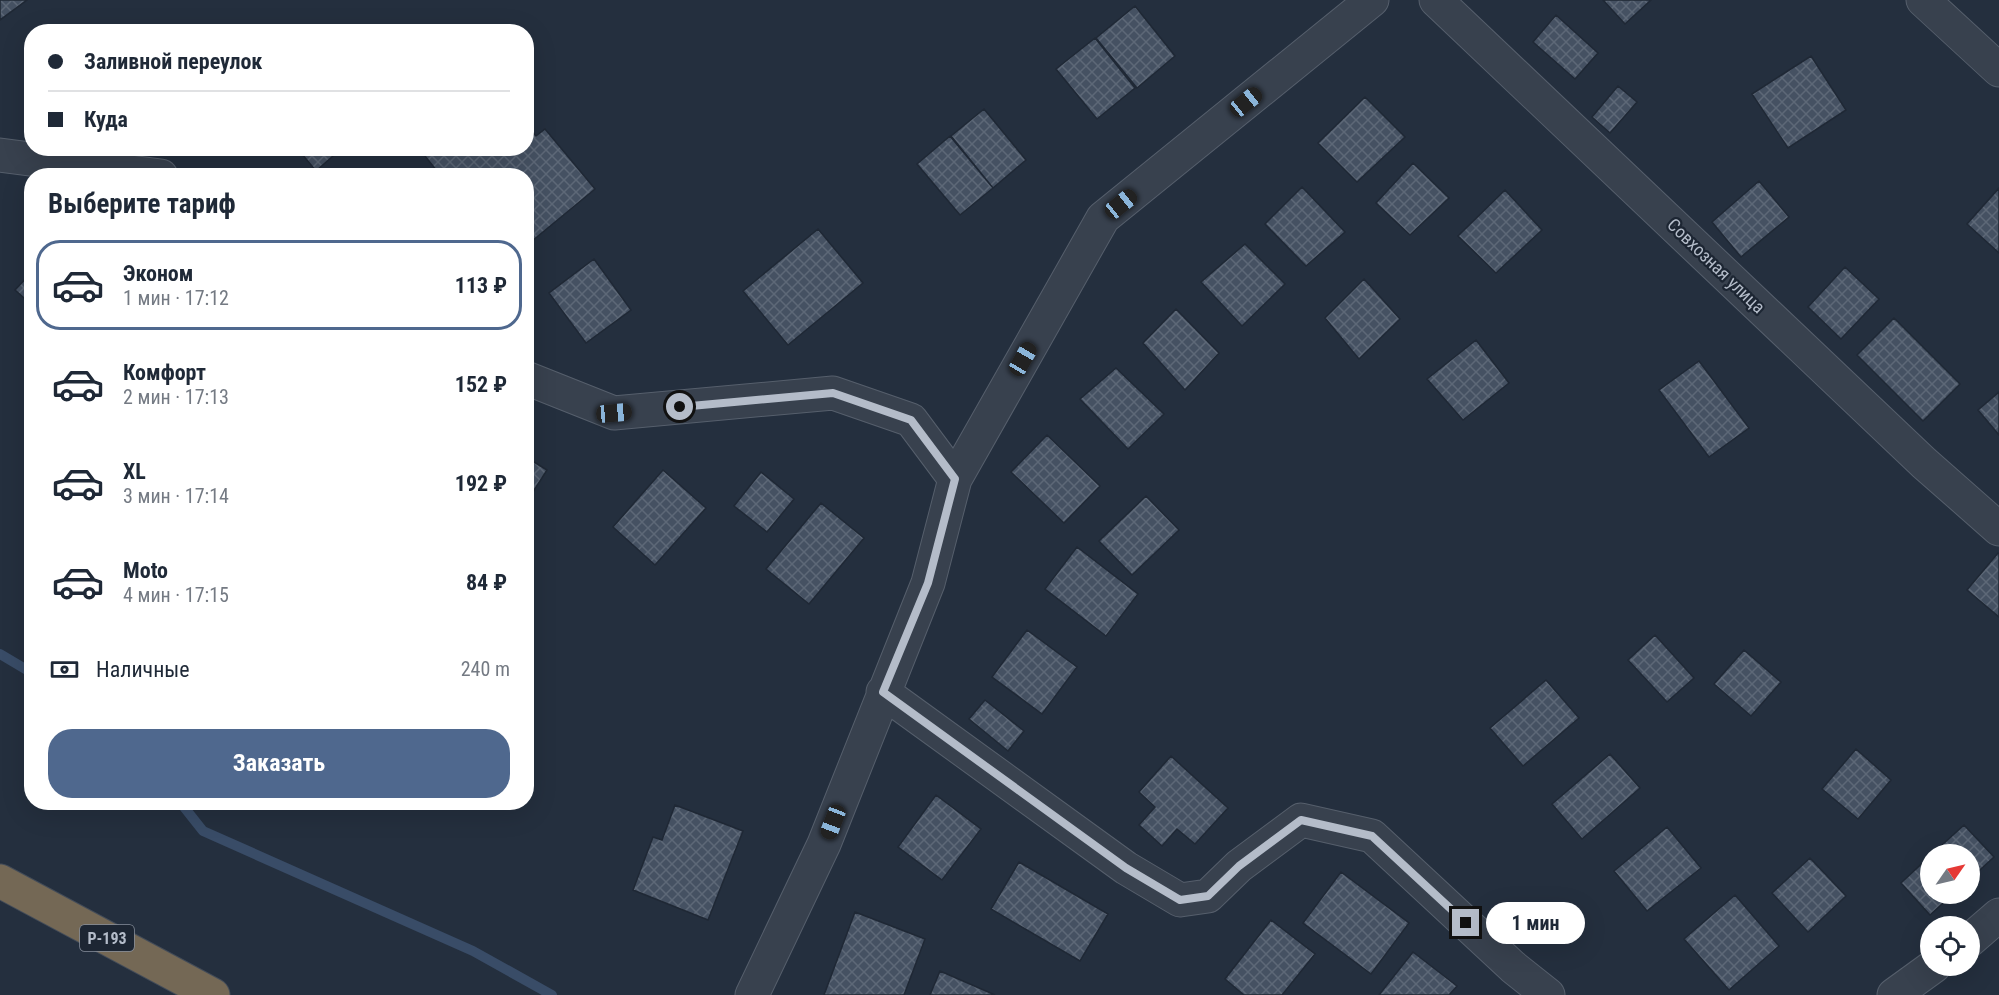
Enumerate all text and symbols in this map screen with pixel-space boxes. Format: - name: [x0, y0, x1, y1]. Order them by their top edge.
- text: Заливной переулок: [84, 49, 262, 74]
- car: [1226, 84, 1266, 120]
- text: Куда: [84, 107, 128, 132]
- car: [1101, 186, 1141, 222]
- text: Выберите тариф: [48, 188, 236, 220]
- street label: Совхозная улица: [1663, 214, 1769, 317]
- icon: car: [51, 258, 105, 312]
- text: Эконом: [123, 261, 193, 286]
- text: 113 ₽: [455, 273, 507, 298]
- text: 1 мин · 17:12: [123, 286, 229, 310]
- car: [1006, 339, 1040, 379]
- icon: car: [51, 357, 105, 411]
- text: Комфорт: [123, 360, 206, 385]
- text: 152 ₽: [455, 372, 507, 397]
- text: 2 мин · 17:13: [123, 385, 229, 409]
- route start: [666, 393, 693, 420]
- car: [595, 402, 633, 424]
- icon: car: [51, 456, 105, 510]
- text: XL: [123, 459, 146, 484]
- text: 192 ₽: [455, 471, 507, 496]
- text: 3 мин · 17:14: [123, 484, 229, 508]
- icon: car: [51, 555, 105, 609]
- text: Moto: [123, 558, 168, 583]
- text: 84 ₽: [466, 570, 507, 595]
- text: 4 мин · 17:15: [123, 583, 229, 607]
- icon: cash: [48, 653, 81, 686]
- text: Наличные: [96, 657, 190, 682]
- text: 240 m: [461, 657, 510, 681]
- button: Заказать: [48, 729, 510, 798]
- car: [818, 802, 848, 842]
- north arrow: [1920, 844, 1980, 904]
- map controls: [1920, 844, 1980, 976]
- callout: 1 мин: [1487, 902, 1586, 944]
- route end: [1452, 909, 1479, 936]
- text: 1 мин: [1512, 911, 1559, 935]
- button: locate: [1920, 916, 1980, 976]
- road number: Р-193: [80, 925, 134, 951]

